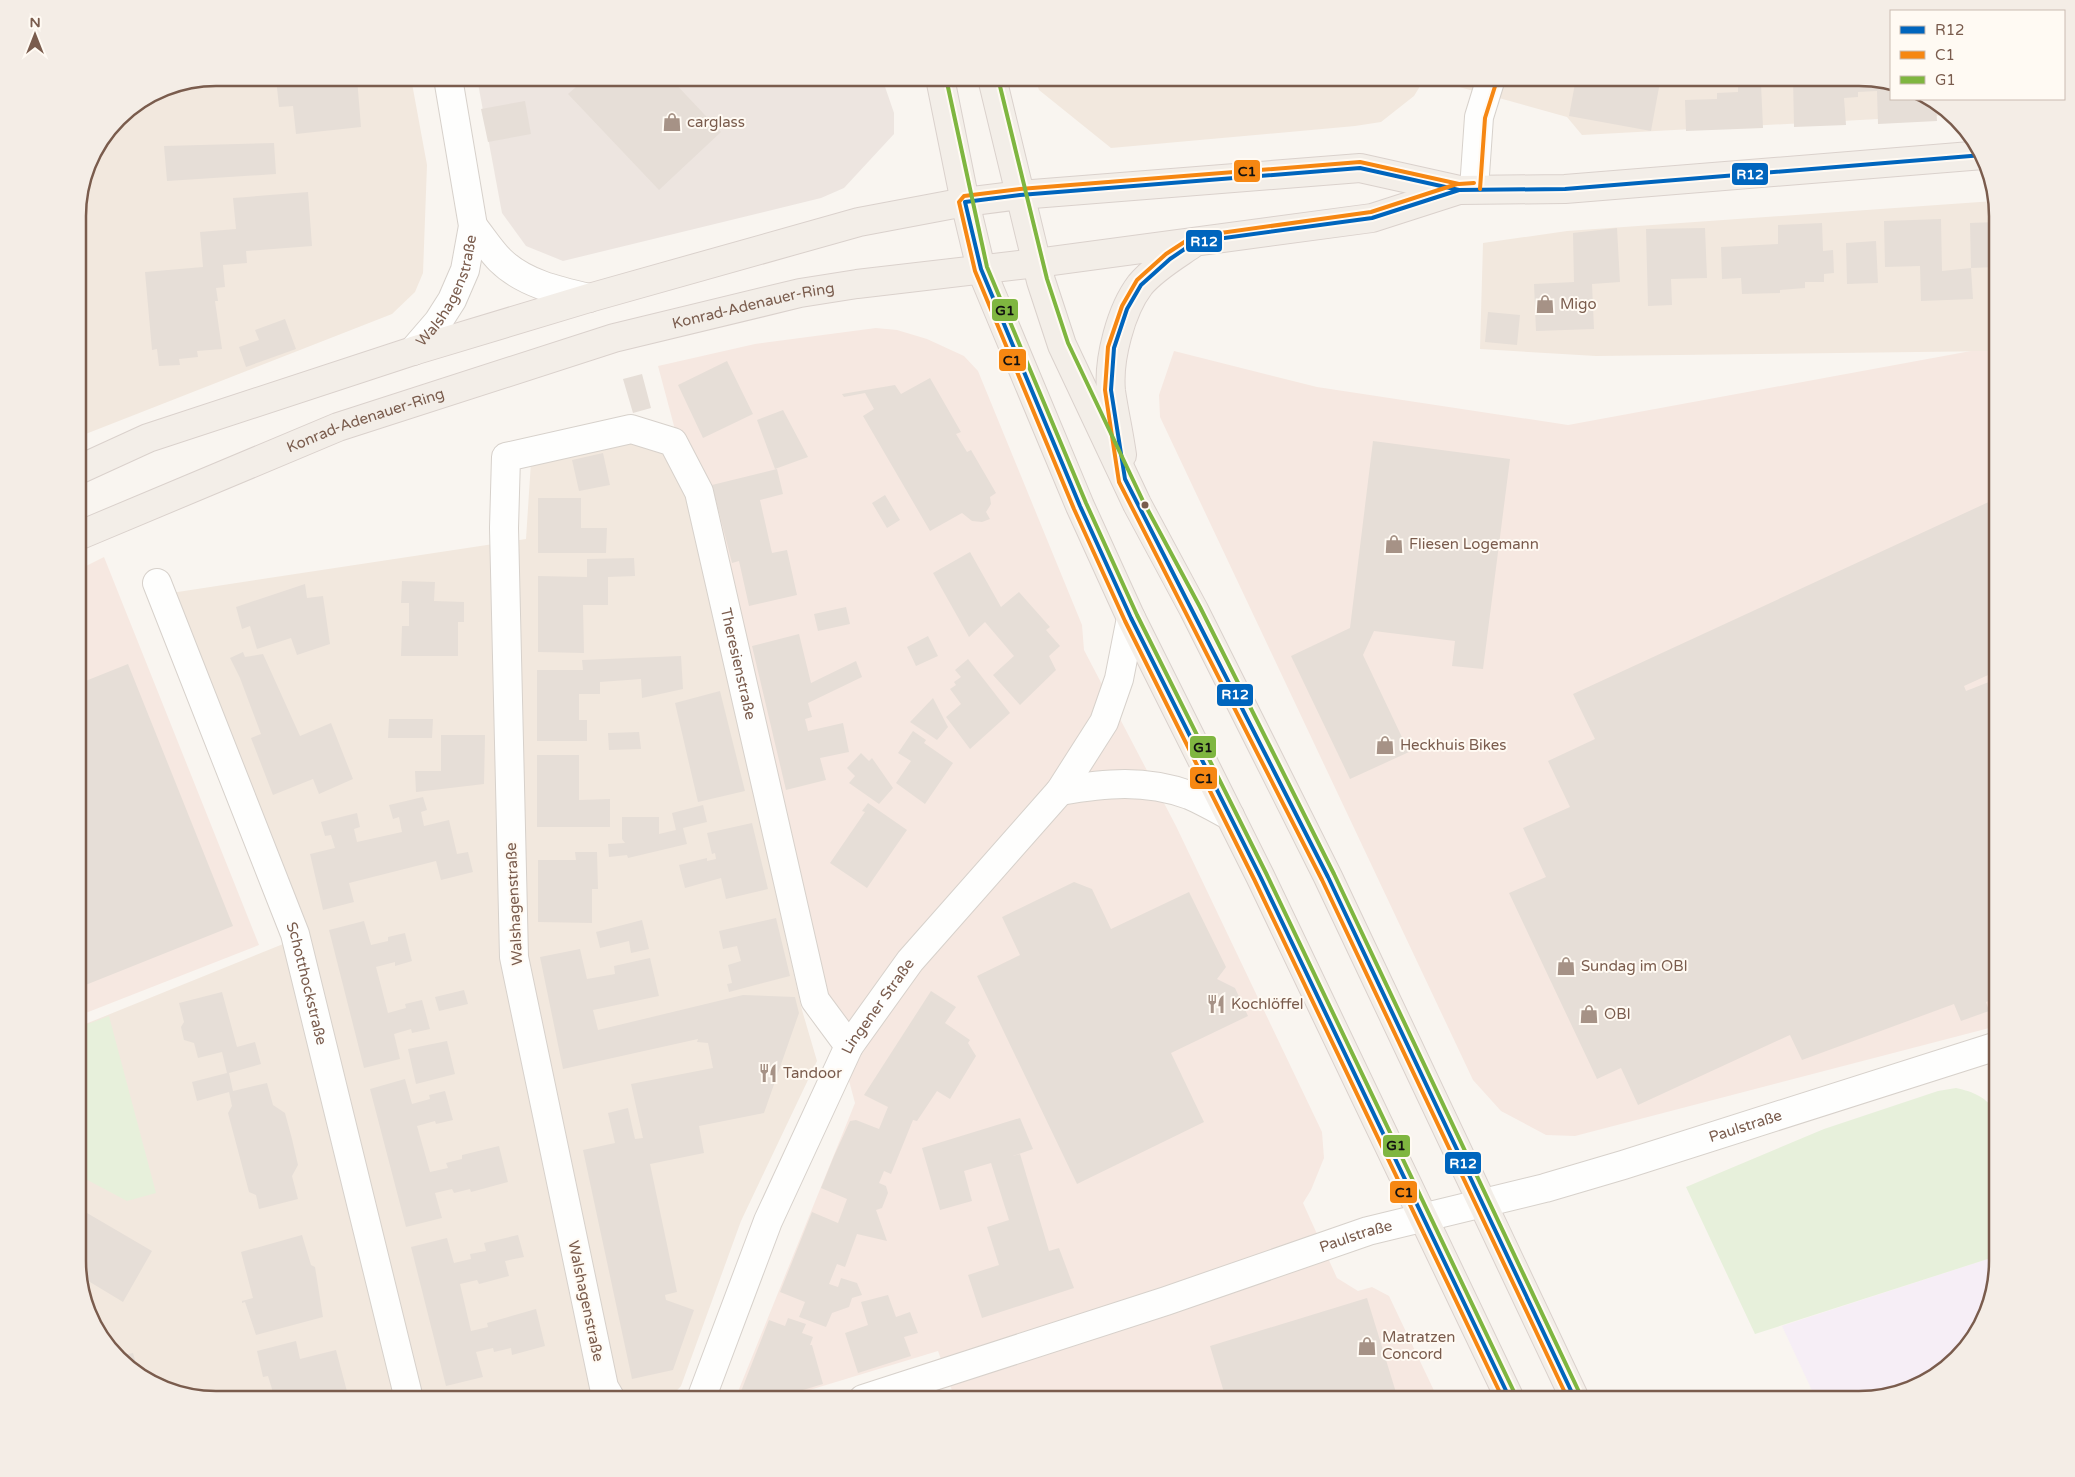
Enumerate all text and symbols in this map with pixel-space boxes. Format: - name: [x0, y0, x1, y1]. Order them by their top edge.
- north arrow: [10, 10, 60, 60]
- legend: [1890, 10, 2065, 100]
- text: N: [29, 14, 41, 31]
- text: R12: [1935, 21, 1965, 39]
- text: C1: [1935, 46, 1955, 64]
- text: G1: [1935, 71, 1956, 89]
- shop icon: carglass: [661, 111, 683, 133]
- place label: carglass: [687, 113, 745, 131]
- line badge: C1: [1233, 159, 1261, 183]
- line badge: R12: [1731, 162, 1769, 186]
- text: C1: [1238, 163, 1256, 180]
- text: R12: [1736, 166, 1764, 183]
- line badge: R12: [1185, 229, 1223, 253]
- street label: Walshagenstraße: [412, 233, 480, 350]
- text: R12: [1190, 233, 1218, 250]
- street label: Konrad-Adenauer-Ring: [670, 279, 836, 333]
- shop icon: Migo: [1534, 293, 1556, 315]
- place label: Migo: [1560, 295, 1597, 313]
- line badge: G1: [991, 298, 1019, 322]
- text: G1: [995, 302, 1015, 319]
- line badge: C1: [998, 348, 1027, 372]
- text: C1: [1003, 352, 1021, 369]
- street label: Konrad-Adenauer-Ring: [284, 384, 447, 457]
- unlabelled marker: [1140, 500, 1150, 510]
- shop icon: Fliesen Logemann: [1383, 533, 1405, 555]
- place label: Fliesen Logemann: [1409, 535, 1539, 553]
- street label: Theresienstraße: [717, 606, 760, 721]
- line badge: R12: [1216, 683, 1254, 707]
- text: R12: [1221, 686, 1249, 703]
- shop icon: Heckhuis Bikes: [1374, 734, 1396, 756]
- line badge: G1: [1189, 735, 1217, 759]
- place label: Heckhuis Bikes: [1400, 736, 1507, 754]
- text: G1: [1193, 739, 1213, 756]
- line badge: C1: [1189, 766, 1218, 790]
- text: C1: [1195, 770, 1213, 787]
- street label: Walshagenstraße: [502, 842, 526, 966]
- street label: Schotthockstraße: [282, 919, 331, 1047]
- street label: Lingener Straße: [838, 955, 918, 1057]
- shop icon: Sundag im OBI: [1555, 955, 1577, 977]
- place label: Sundag im OBI: [1581, 957, 1688, 975]
- restaurant icon: Kochlöffel: [1205, 993, 1227, 1015]
- place label: Kochlöffel: [1231, 995, 1303, 1013]
- shop icon: OBI: [1578, 1003, 1600, 1025]
- place label: OBI: [1604, 1005, 1631, 1023]
- restaurant icon: Tandoor: [757, 1062, 779, 1084]
- place label: Tandoor: [783, 1064, 842, 1082]
- street label: Paulstraße: [1706, 1106, 1784, 1146]
- line badge: G1: [1382, 1134, 1411, 1158]
- text: G1: [1386, 1137, 1406, 1154]
- line badge: R12: [1444, 1151, 1482, 1175]
- text: R12: [1449, 1155, 1477, 1172]
- line badge: C1: [1389, 1180, 1418, 1204]
- text: C1: [1395, 1184, 1413, 1201]
- street label: Paulstraße: [1317, 1216, 1394, 1256]
- street label: Walshagenstraße: [564, 1239, 608, 1363]
- place label: Matratzen Concord: [1382, 1328, 1455, 1363]
- shop icon: Matratzen Concord: [1356, 1335, 1378, 1357]

